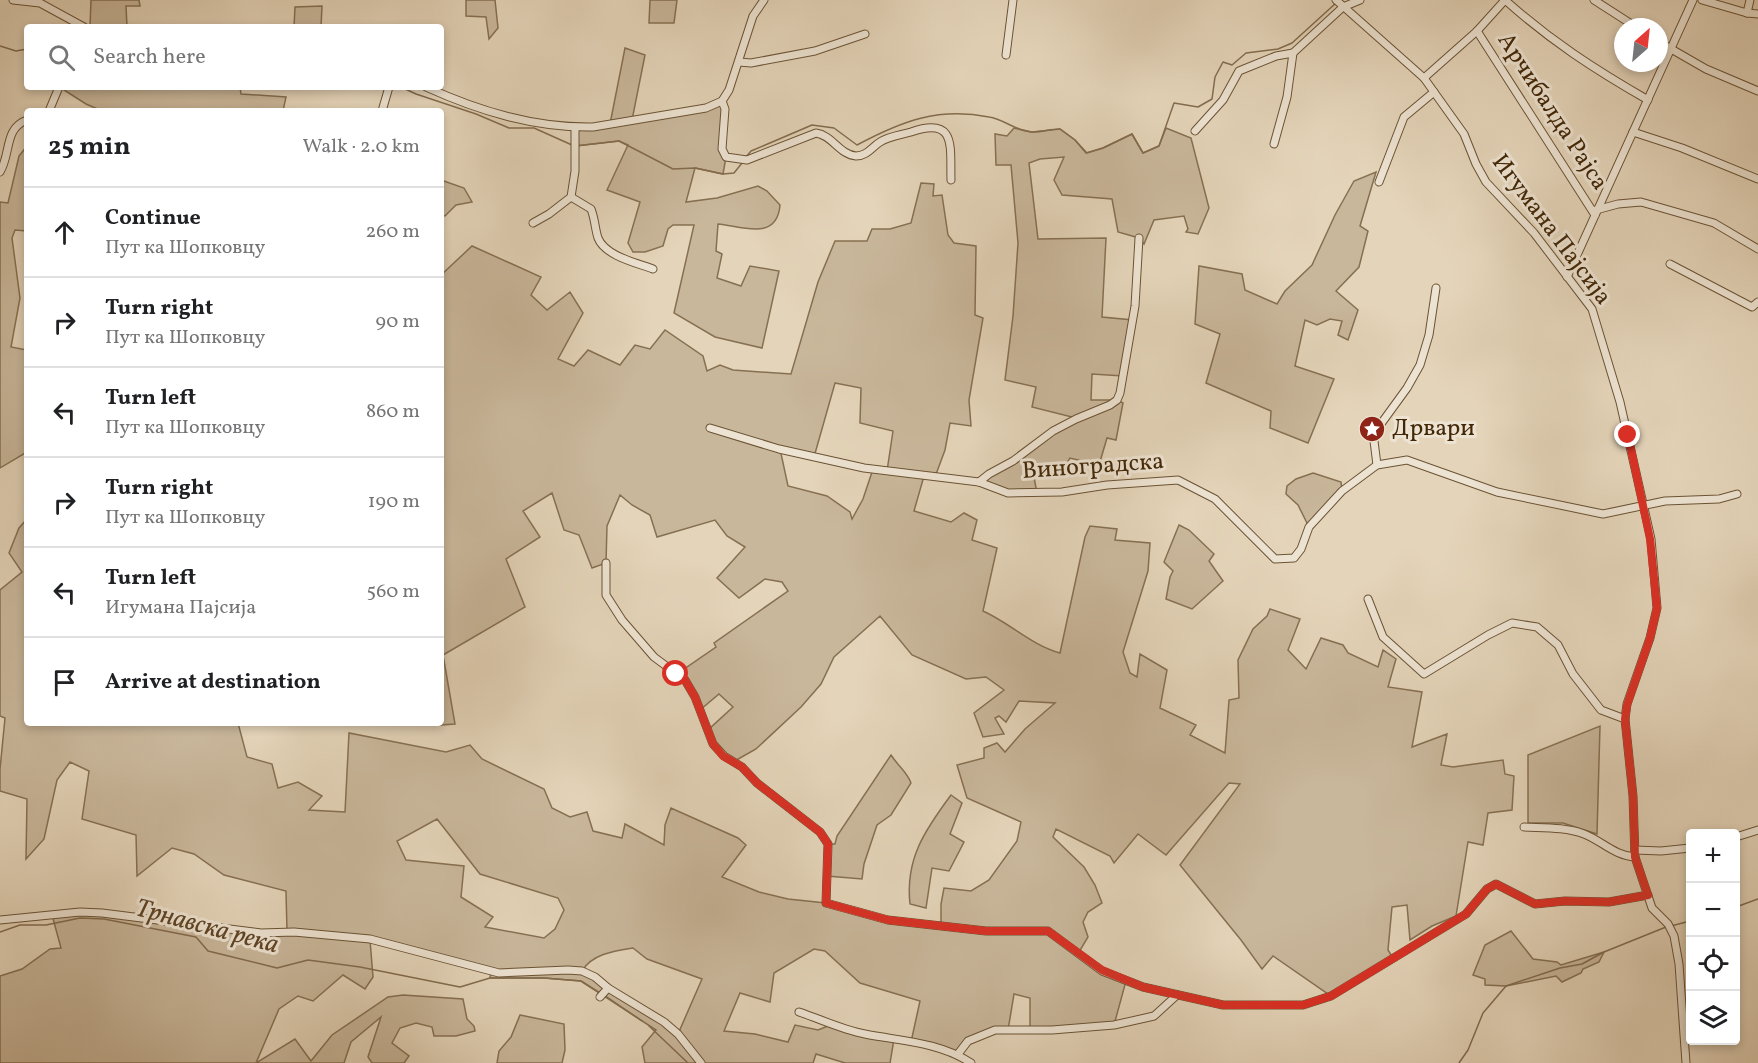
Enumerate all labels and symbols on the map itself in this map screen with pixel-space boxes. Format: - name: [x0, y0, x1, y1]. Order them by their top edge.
- north arrow: [1614, 18, 1668, 72]
- street label: Арчибалда Рајса: [1488, 27, 1616, 197]
- street label: Игумана Пајсија: [1483, 147, 1619, 313]
- place label: Дрвари: [1392, 412, 1475, 446]
- place icon: Дрвари: [1357, 414, 1387, 444]
- route end: [1614, 421, 1640, 447]
- street label: Виноградска: [1021, 445, 1165, 489]
- route start: [662, 660, 688, 686]
- water label: Трнавска река: [132, 891, 282, 963]

